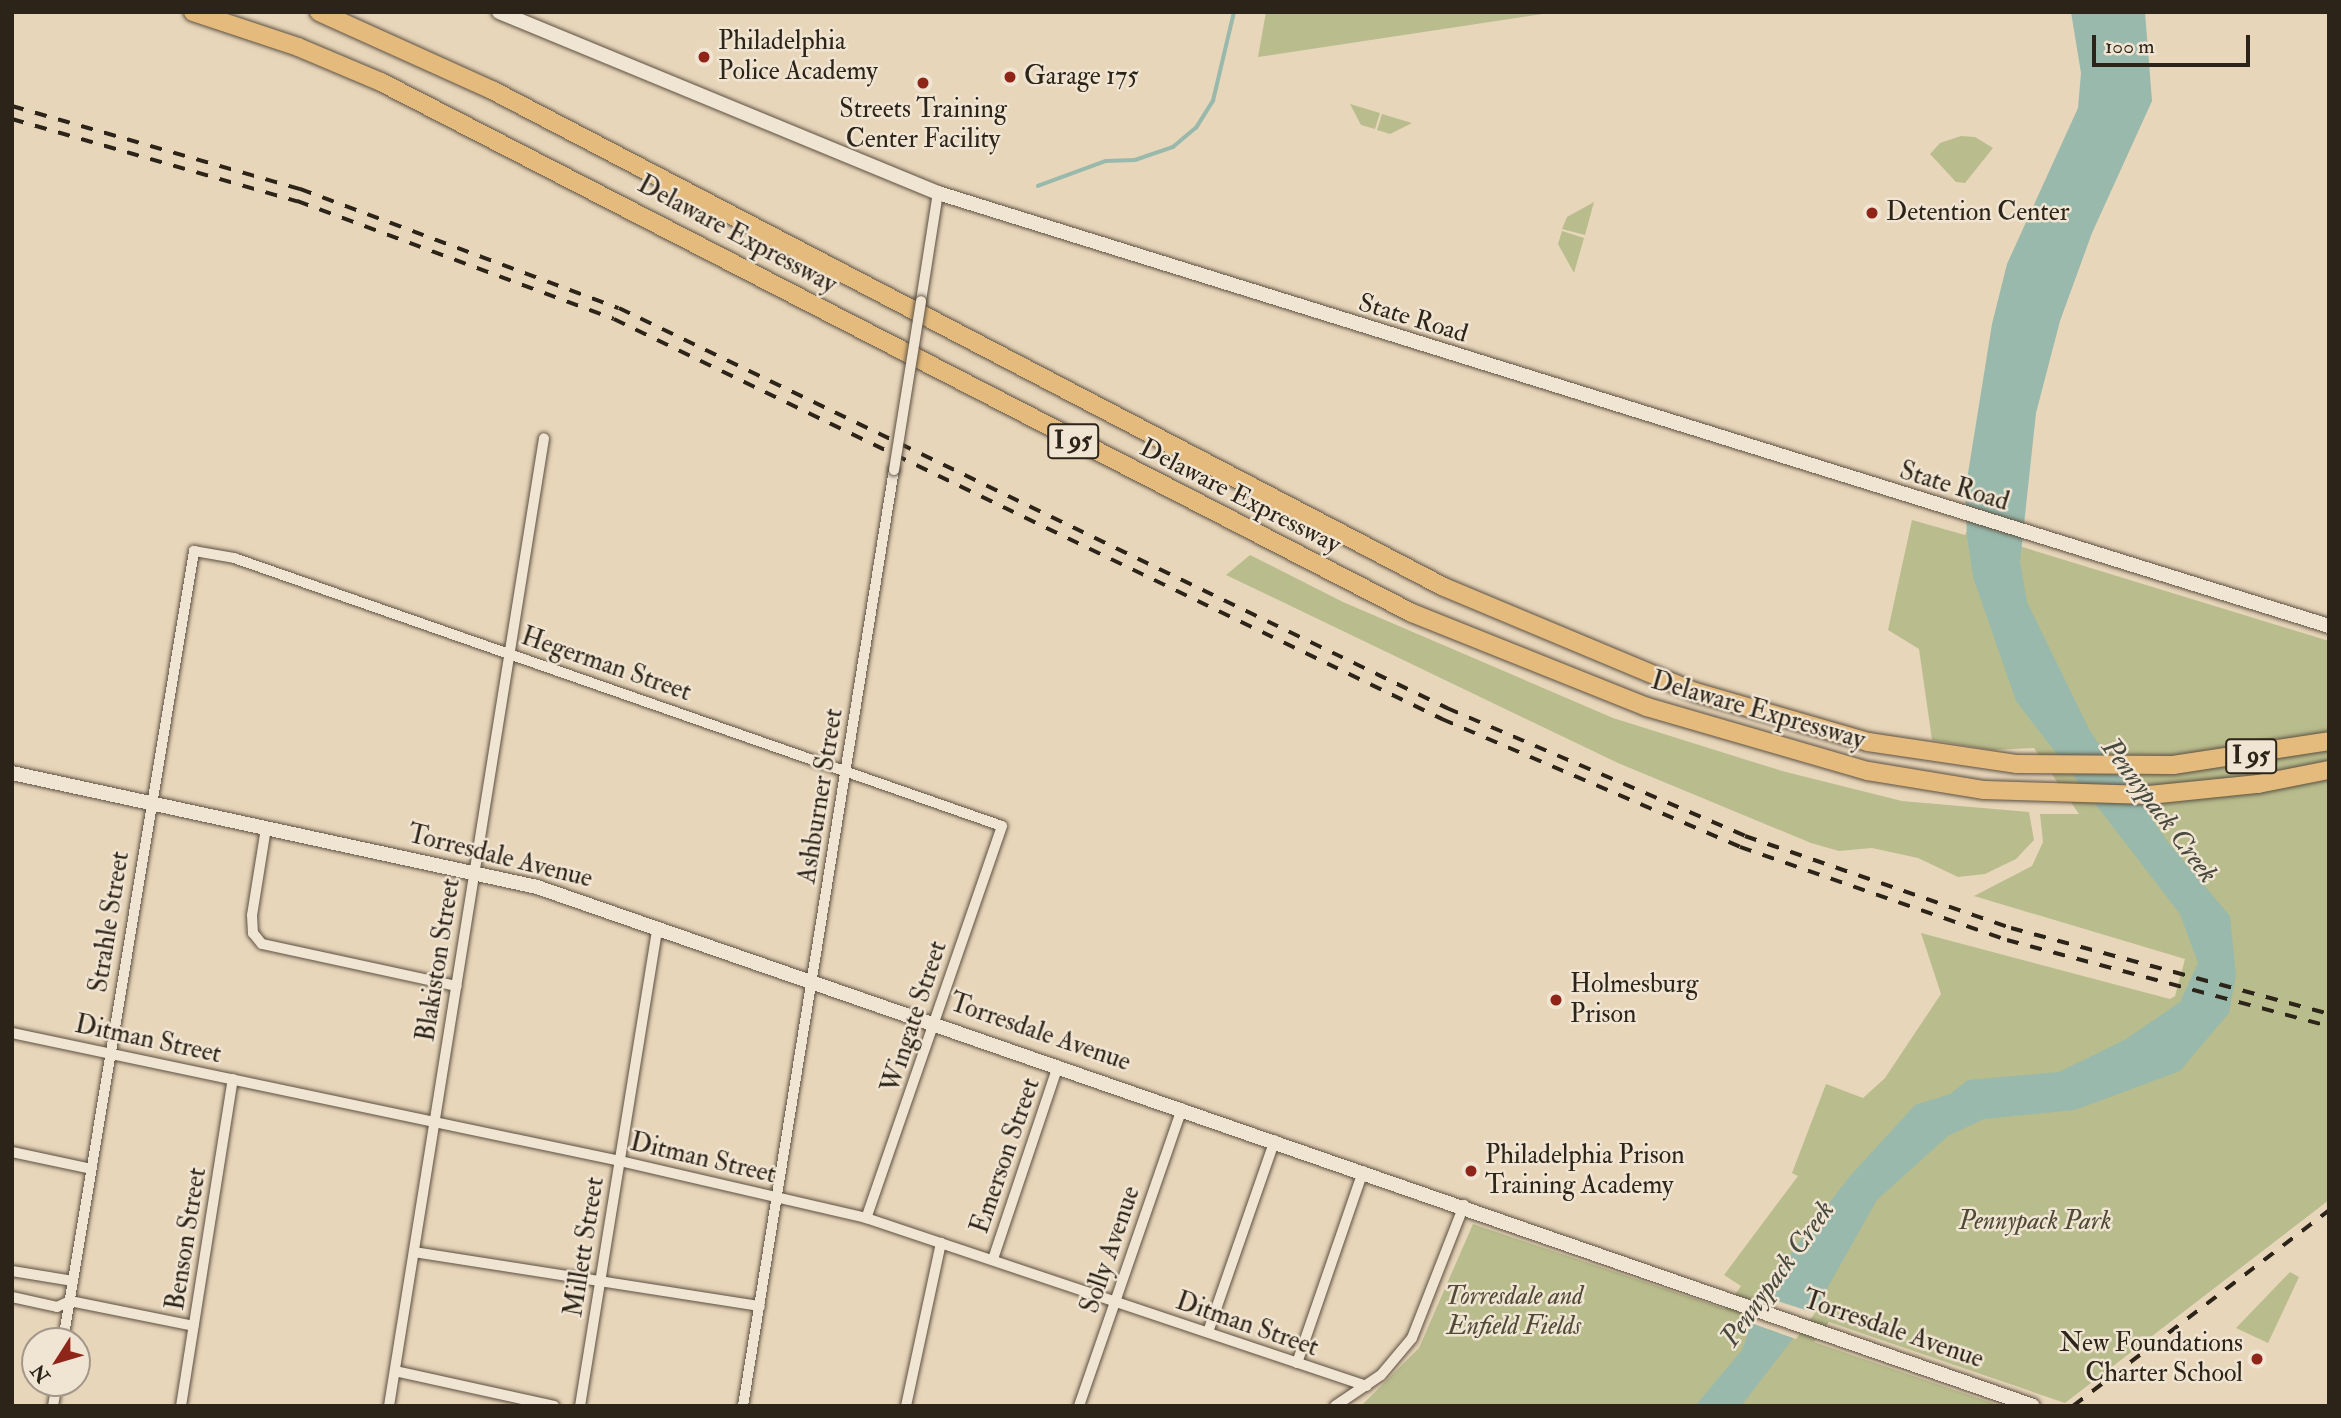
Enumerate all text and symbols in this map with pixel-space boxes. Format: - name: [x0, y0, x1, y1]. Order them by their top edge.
- scale bar: [2096, 21, 2254, 65]
- place label: Philadelphia Police Academy: [718, 26, 878, 88]
- text: 100 m: [2105, 33, 2155, 60]
- marker: Philadelphia Police Academy: [696, 49, 712, 65]
- place label: Garage 175: [1024, 61, 1139, 93]
- marker: Garage 175: [1002, 69, 1018, 85]
- marker: Streets Training Center Facility: [915, 75, 931, 91]
- place label: Streets Training Center Facility: [839, 94, 1007, 156]
- street label: Delaware Expressway: [632, 169, 842, 301]
- place label: Detention Center: [1886, 197, 2069, 229]
- marker: Detention Center: [1864, 205, 1880, 221]
- street label: State Road: [1355, 288, 1471, 350]
- road number: I 95: [1047, 420, 1099, 462]
- street label: Delaware Expressway: [1134, 433, 1346, 561]
- street label: State Road: [1896, 456, 2012, 518]
- street label: Hegerman Street: [517, 621, 695, 709]
- street label: Delaware Expressway: [1647, 666, 1869, 756]
- street label: Ashburner Street: [792, 706, 850, 886]
- water label: Pennypack Creek: [2094, 732, 2224, 890]
- road number: I 95: [2225, 736, 2277, 776]
- street label: Torresdale Avenue: [404, 819, 596, 895]
- street label: Strahle Street: [83, 849, 137, 995]
- street label: Blakiston Street: [411, 876, 467, 1044]
- street label: Wingate Street: [876, 937, 954, 1097]
- place label: Holmesburg Prison: [1570, 969, 1698, 1030]
- street label: Torresdale Avenue: [945, 987, 1135, 1079]
- marker: Holmesburg Prison: [1548, 992, 1564, 1008]
- street label: Ditman Street: [72, 1009, 224, 1071]
- street label: Emerson Street: [965, 1074, 1047, 1238]
- street label: Ditman Street: [627, 1127, 779, 1191]
- place label: Philadelphia Prison Training Academy: [1485, 1140, 1685, 1202]
- marker: Philadelphia Prison Training Academy: [1463, 1163, 1479, 1179]
- street label: Benson Street: [160, 1165, 214, 1313]
- street label: Millett Street: [559, 1175, 611, 1319]
- street label: Solly Avenue: [1075, 1182, 1147, 1318]
- water label: Pennypack Creek: [1714, 1194, 1842, 1354]
- park label: Pennypack Park: [1958, 1206, 2112, 1238]
- park label: Torresdale and Enfield Fields: [1445, 1281, 1583, 1342]
- street label: Torresdale Avenue: [1798, 1284, 1988, 1376]
- street label: Ditman Street: [1172, 1286, 1322, 1364]
- north arrow: [21, 1327, 91, 1397]
- place label: New Foundations Charter School: [2059, 1328, 2243, 1390]
- marker: New Foundations Charter School: [2249, 1351, 2265, 1367]
- text: N: [26, 1359, 56, 1387]

